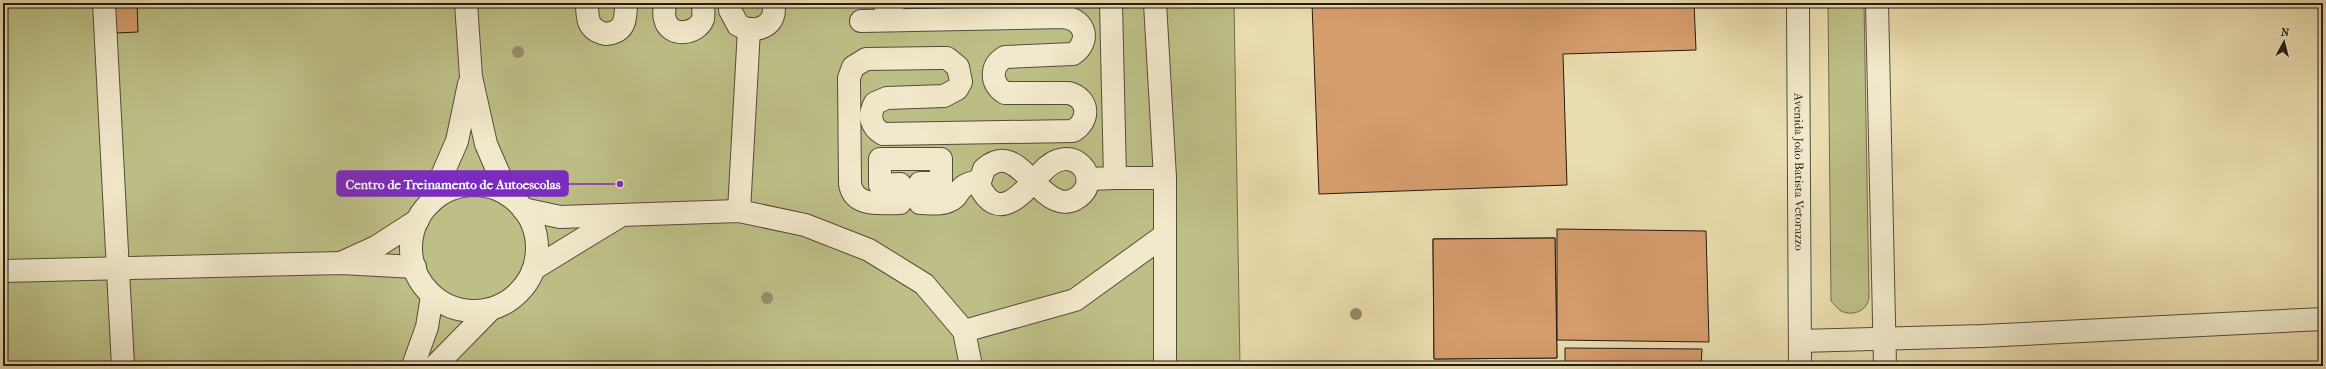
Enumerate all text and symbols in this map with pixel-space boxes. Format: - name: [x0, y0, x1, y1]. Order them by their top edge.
- north arrow: [2264, 22, 2304, 62]
- text: N: [2280, 26, 2291, 40]
- street label: Avenida João Batista Vetorazzo: [1791, 92, 1806, 251]
- callout: Centro de Treinamento de Autoescolas: [337, 171, 568, 196]
- text: Centro de Treinamento de Autoescolas: [345, 177, 561, 192]

